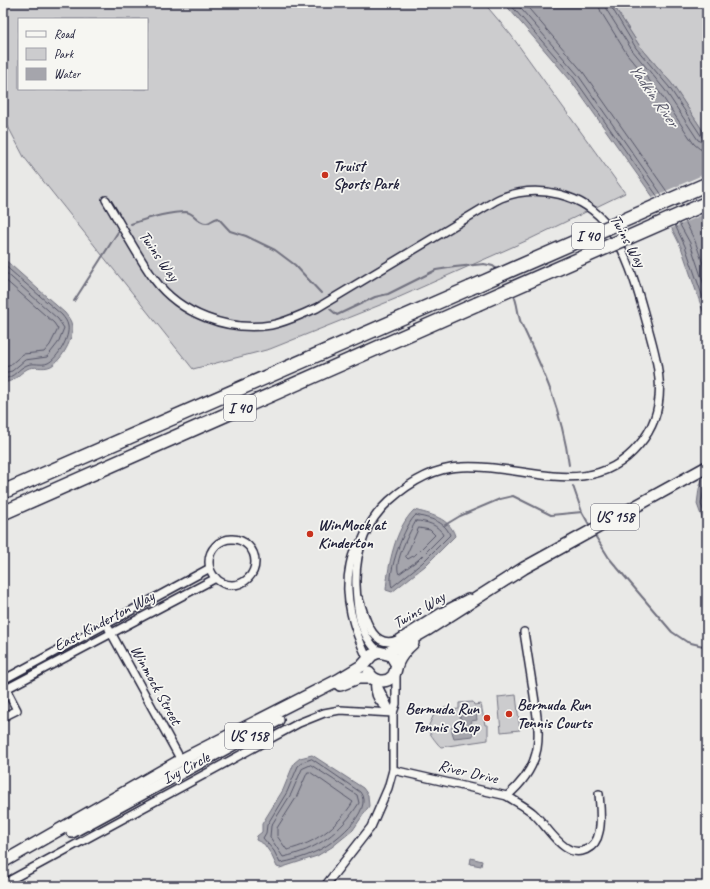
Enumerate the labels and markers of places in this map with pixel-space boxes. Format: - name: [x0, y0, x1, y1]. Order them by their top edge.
- place label: Truist Sports Park: [333, 156, 400, 194]
- marker: Truist Sports Park: [320, 170, 330, 180]
- place label: WinMock at Kinderton: [318, 515, 387, 553]
- marker: WinMock at Kinderton: [305, 529, 315, 539]
- place label: Bermuda Run Tennis Courts: [517, 695, 593, 733]
- place label: Bermuda Run Tennis Shop: [405, 699, 481, 737]
- marker: Bermuda Run Tennis Courts: [504, 709, 514, 719]
- marker: Bermuda Run Tennis Shop: [482, 713, 492, 723]

